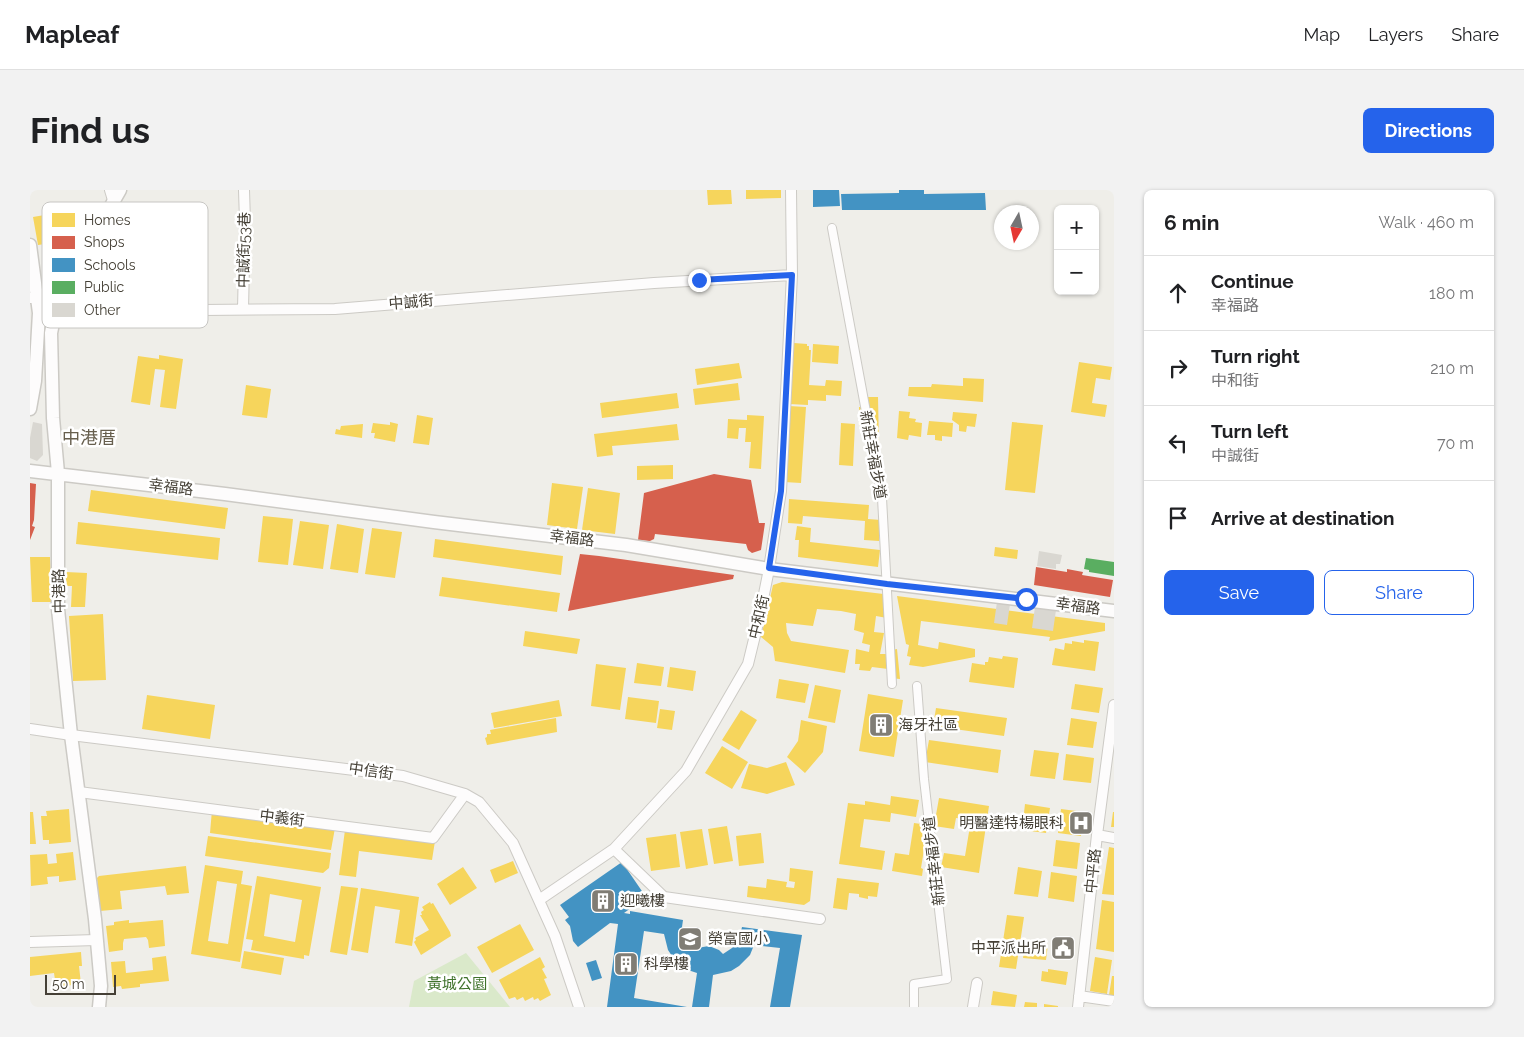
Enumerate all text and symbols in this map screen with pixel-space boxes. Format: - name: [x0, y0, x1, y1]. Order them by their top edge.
- text: Mapleaf: [25, 20, 119, 49]
- text: Map: [1304, 24, 1340, 45]
- text: Layers: [1368, 24, 1423, 45]
- text: Share: [1451, 24, 1499, 45]
- button: Directions: [1363, 108, 1494, 153]
- text: Find us: [30, 110, 150, 151]
- legend: [42, 202, 208, 328]
- north arrow: [994, 205, 1039, 250]
- map controls: [1054, 205, 1099, 295]
- button: +: [1054, 205, 1099, 250]
- text: 6 min: [1164, 210, 1219, 235]
- text: Homes: [84, 212, 131, 228]
- street label: 中誠街53巷: [234, 212, 254, 288]
- text: Walk · 460 m: [1378, 213, 1474, 232]
- text: Shops: [84, 234, 125, 250]
- button: −: [1054, 250, 1099, 295]
- text: Schools: [84, 257, 136, 273]
- route end: [688, 269, 711, 292]
- text: Continue: [1211, 270, 1294, 292]
- text: Public: [84, 279, 125, 295]
- icon: ahead: [1164, 279, 1192, 307]
- text: 180 m: [1429, 284, 1474, 303]
- street label: 中誠街: [388, 291, 434, 313]
- text: 幸福路: [1211, 296, 1259, 315]
- text: Other: [84, 302, 121, 318]
- text: Turn right: [1211, 345, 1300, 367]
- icon: right: [1164, 354, 1192, 382]
- text: 210 m: [1430, 359, 1474, 378]
- text: 中和街: [1211, 371, 1259, 390]
- street label: 新莊幸福步道: [856, 409, 890, 501]
- text: Turn left: [1211, 420, 1288, 442]
- district label: 中港厝: [62, 427, 116, 448]
- icon: left: [1164, 429, 1192, 457]
- text: 70 m: [1437, 434, 1474, 453]
- text: 中誠街: [1211, 446, 1259, 465]
- street label: 幸福路: [148, 475, 194, 499]
- icon: arrive: [1164, 504, 1192, 532]
- text: Arrive at destination: [1211, 507, 1395, 529]
- street label: 幸福路: [549, 526, 595, 550]
- street label: 中港路: [50, 568, 68, 614]
- button: Save: [1164, 570, 1314, 615]
- button: Share: [1324, 570, 1474, 615]
- route start: [1015, 588, 1038, 611]
- street label: 中和街: [745, 593, 773, 641]
- street label: 幸福路: [1054, 594, 1102, 618]
- building icon: 海牙社區: [868, 712, 894, 738]
- place label: 海牙社區: [898, 716, 958, 734]
- street label: 中信街: [347, 759, 395, 783]
- street label: 中義街: [259, 806, 305, 830]
- hospital icon: 明醫達特楊眼科: [1068, 810, 1094, 836]
- place label: 明醫達特楊眼科: [959, 814, 1064, 832]
- street label: 新莊幸福步道: [920, 815, 948, 907]
- street label: 中平路: [1082, 848, 1104, 894]
- building icon: 迎曦樓: [590, 888, 616, 914]
- place label: 迎曦樓: [620, 892, 665, 910]
- school or university icon: 榮富國小: [677, 926, 703, 952]
- place label: 榮富國小: [708, 930, 768, 948]
- public building icon: 中平派出所: [1050, 935, 1076, 961]
- place label: 中平派出所: [971, 939, 1046, 957]
- building icon: 科學樓: [613, 951, 639, 977]
- place label: 科學樓: [644, 955, 689, 973]
- scale bar: [45, 972, 116, 995]
- park label: 黃城公園: [427, 975, 487, 993]
- text: 50 m: [52, 976, 85, 992]

